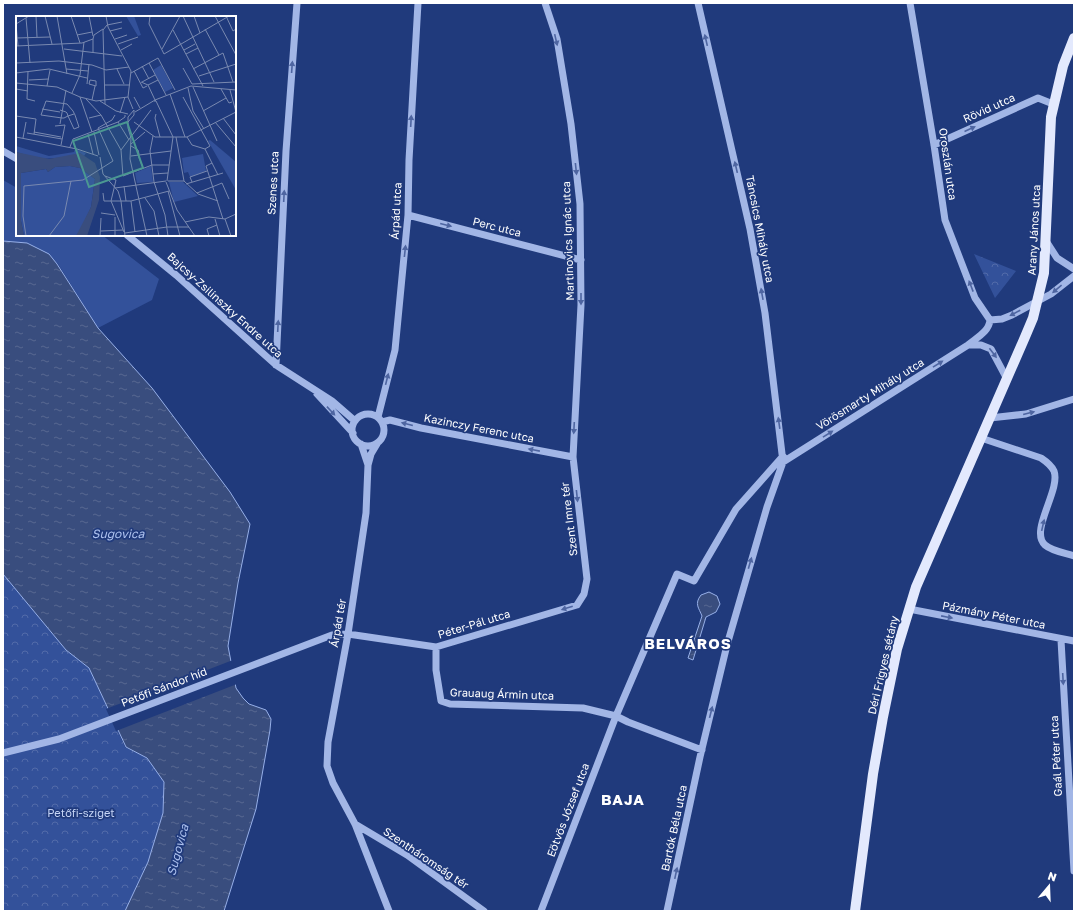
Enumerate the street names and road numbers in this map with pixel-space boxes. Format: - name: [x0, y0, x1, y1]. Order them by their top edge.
- street label: Rövid utca: [961, 90, 1017, 125]
- street label: Oroszlán utca: [937, 127, 960, 201]
- street label: Szenes utca: [264, 151, 281, 215]
- street label: Táncsics Mihály utca: [744, 174, 777, 284]
- street label: Martinovics Ignác utca: [559, 181, 576, 301]
- street label: Árpád utca: [388, 182, 403, 240]
- street label: Arany János utca: [1025, 184, 1042, 276]
- street label: Perc utca: [471, 214, 523, 239]
- street label: Bajcsy-Zsilinszky Endre utca: [165, 249, 286, 360]
- street label: Vörösmarty Mihály utca: [813, 355, 926, 432]
- street label: Kazinczy Ferenc utca: [423, 410, 535, 445]
- street label: Szent Imre tér: [557, 481, 579, 557]
- street label: Árpád tér: [327, 597, 348, 648]
- street label: Pázmány Péter utca: [941, 598, 1047, 631]
- street label: Péter-Pál utca: [436, 606, 512, 641]
- street label: Déri Frigyes sétány: [865, 614, 900, 716]
- street label: Petőfi Sándor híd: [119, 664, 209, 709]
- street label: Grauaug Ármin utca: [450, 685, 554, 702]
- street label: Gaál Péter utca: [1047, 715, 1064, 797]
- street label: Eötvös József utca: [544, 761, 591, 859]
- street label: Bartók Béla utca: [658, 784, 689, 872]
- street label: Szentháromság tér: [381, 824, 472, 891]

